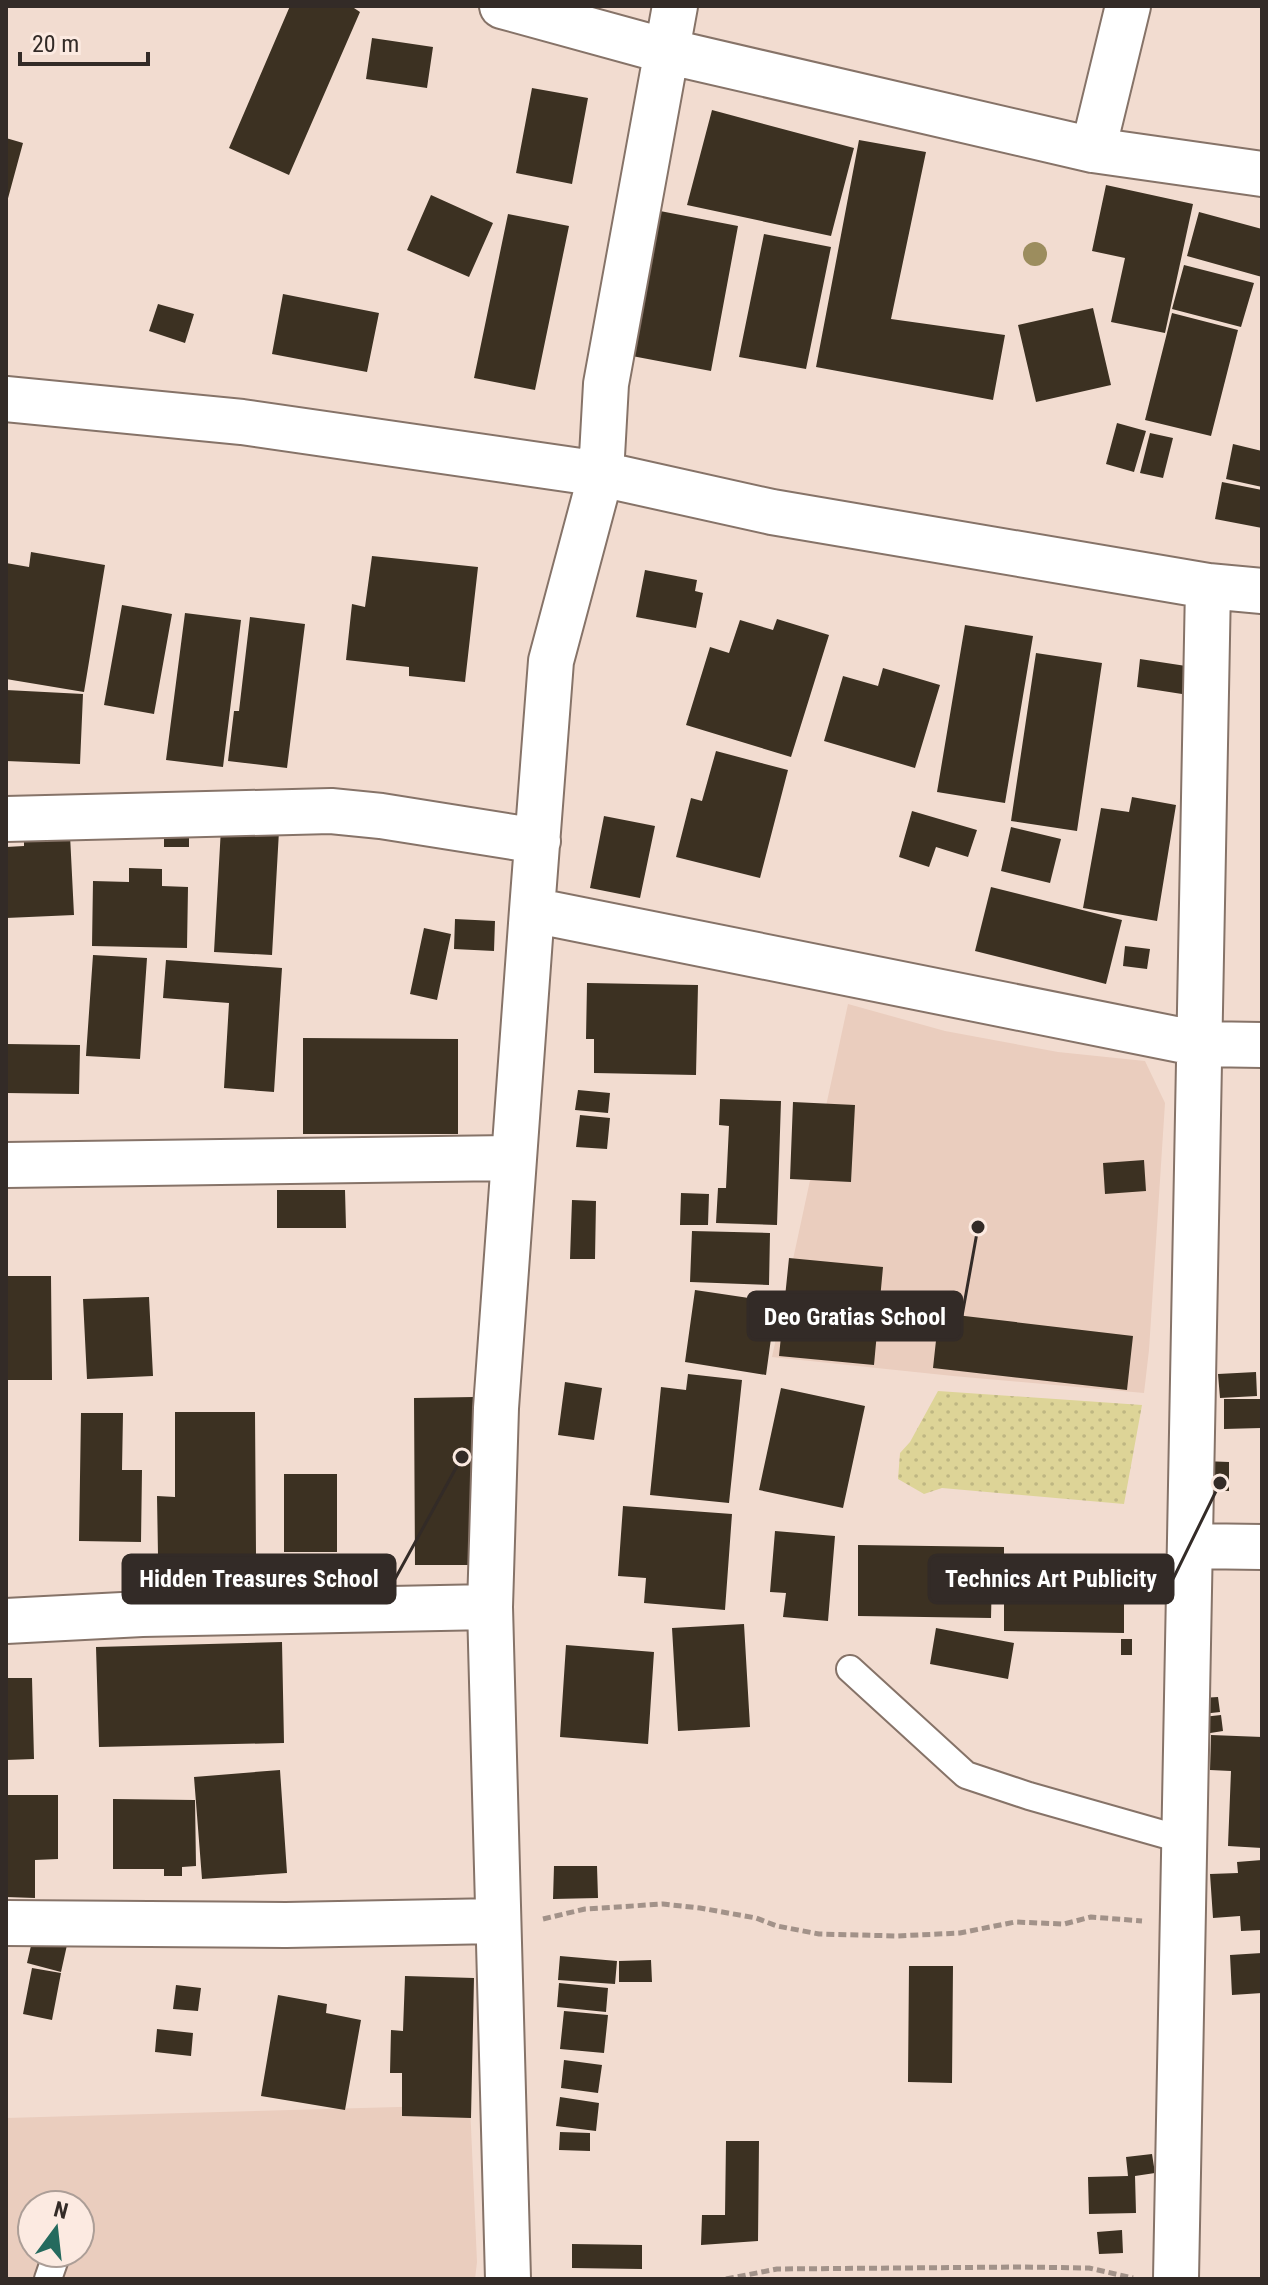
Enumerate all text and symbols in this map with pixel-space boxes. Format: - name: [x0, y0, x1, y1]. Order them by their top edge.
- scale bar: [20, 16, 148, 66]
- text: 20 m: [32, 30, 79, 58]
- callout: Deo Gratias School: [748, 1292, 962, 1340]
- text: Deo Gratias School: [764, 1303, 946, 1331]
- callout: Hidden Treasures School: [123, 1555, 395, 1603]
- callout: Technics Art Publicity: [929, 1555, 1173, 1603]
- text: Hidden Treasures School: [139, 1565, 379, 1593]
- text: Technics Art Publicity: [945, 1565, 1157, 1593]
- north arrow: [16, 2189, 96, 2269]
- text: N: [51, 2196, 71, 2224]

